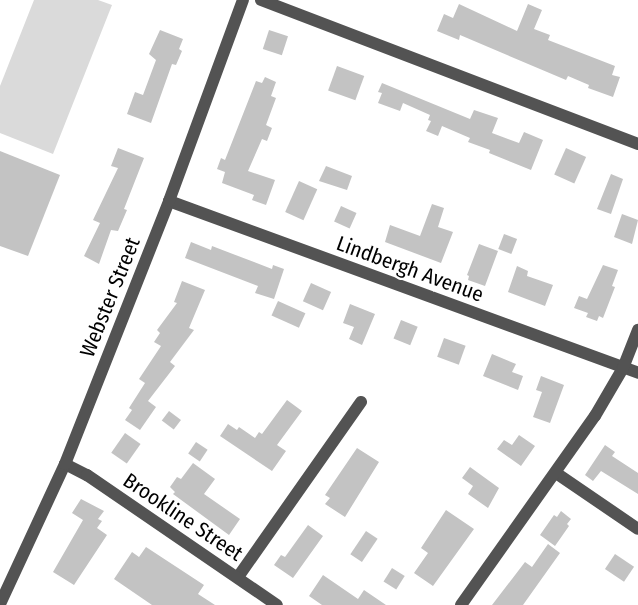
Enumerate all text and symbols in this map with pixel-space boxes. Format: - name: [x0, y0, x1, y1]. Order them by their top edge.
- street label: Lindbergh Avenue: [333, 231, 487, 307]
- street label: Webster Street: [75, 233, 145, 361]
- street label: Brookline Street: [118, 468, 248, 566]

